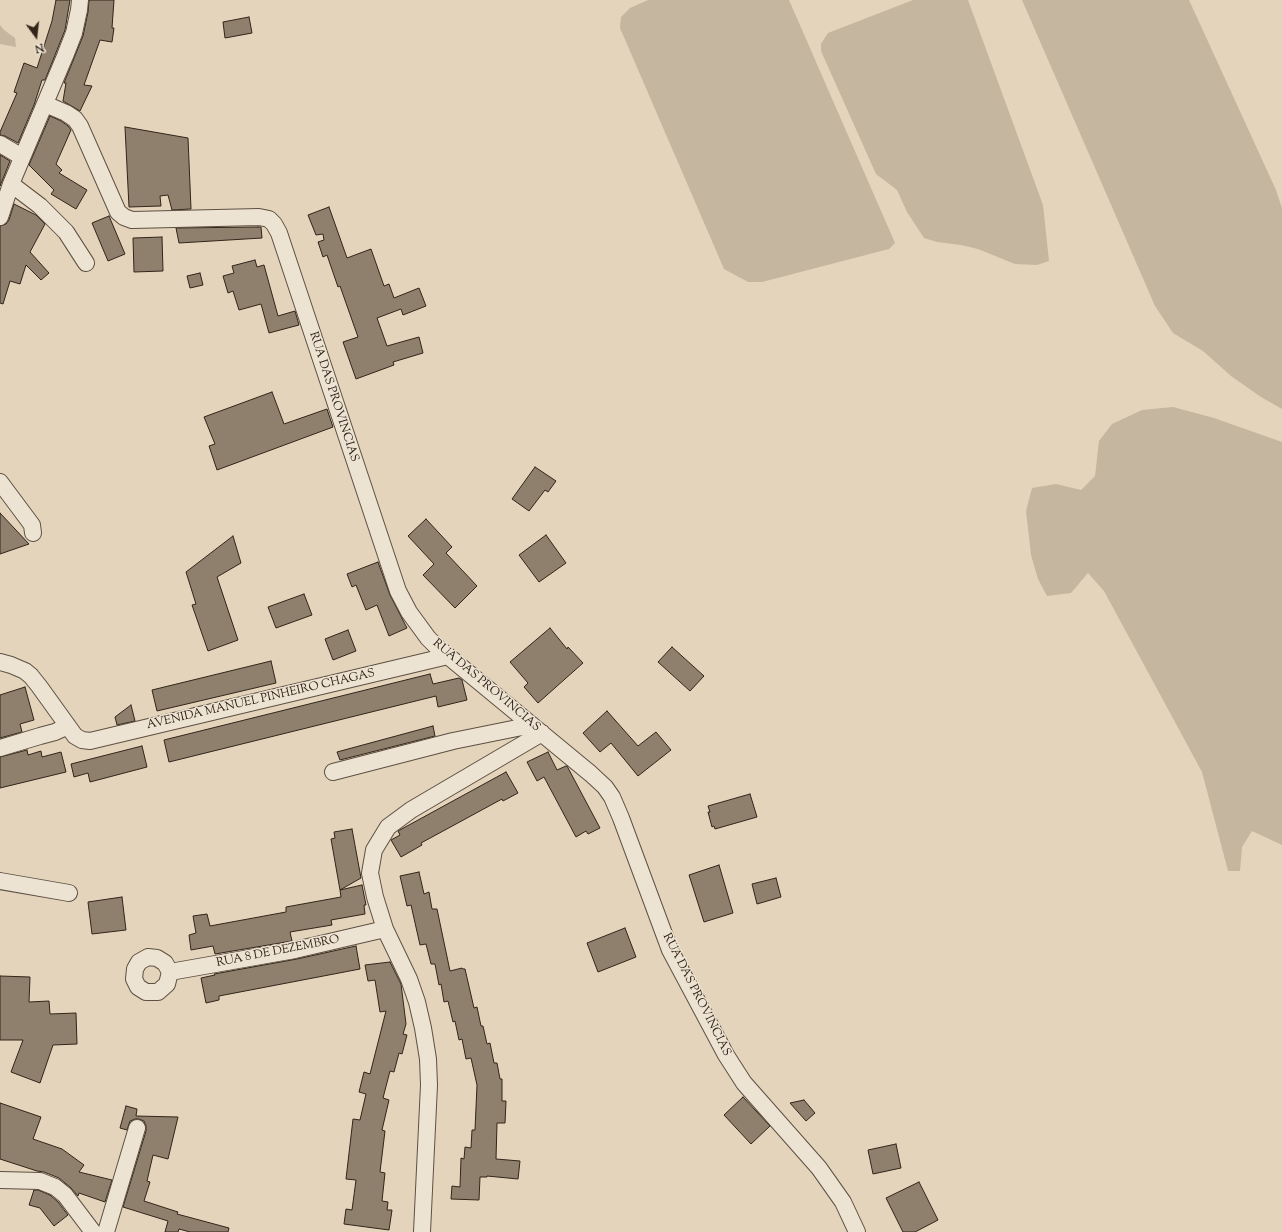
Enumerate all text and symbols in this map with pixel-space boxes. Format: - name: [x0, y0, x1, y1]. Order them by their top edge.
- north arrow: [16, 16, 56, 56]
- text: N: [33, 39, 45, 56]
- street label: RUA DAS PROVINCIAS: [305, 330, 361, 464]
- street label: RUA DAS PROVINCIAS: [429, 637, 543, 735]
- street label: AVENIDA MANUEL PINHEIRO CHAGAS: [145, 667, 377, 733]
- street label: RUA DAS PROVINCIAS: [659, 931, 733, 1059]
- street label: RUA 8 DE DEZEMBRO: [215, 933, 341, 971]

